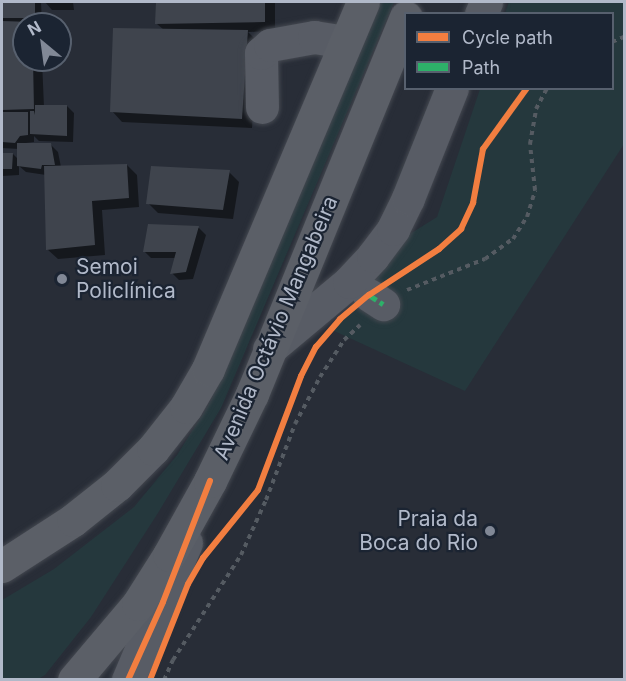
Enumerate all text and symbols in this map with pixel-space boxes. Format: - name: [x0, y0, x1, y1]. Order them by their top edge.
- north arrow: [12, 12, 72, 72]
- legend: [404, 12, 614, 90]
- text: N: [24, 16, 44, 40]
- text: Cycle path: [462, 27, 553, 48]
- text: Path: [462, 57, 500, 78]
- street label: Avenida Octávio Mangabeira: [209, 192, 343, 464]
- place label: Semoi Policlínica: [76, 254, 176, 304]
- marker: Semoi Policlínica: [53, 270, 71, 288]
- place label: Praia da Boca do Rio: [359, 506, 478, 556]
- marker: Praia da Boca do Rio: [483, 524, 497, 538]

